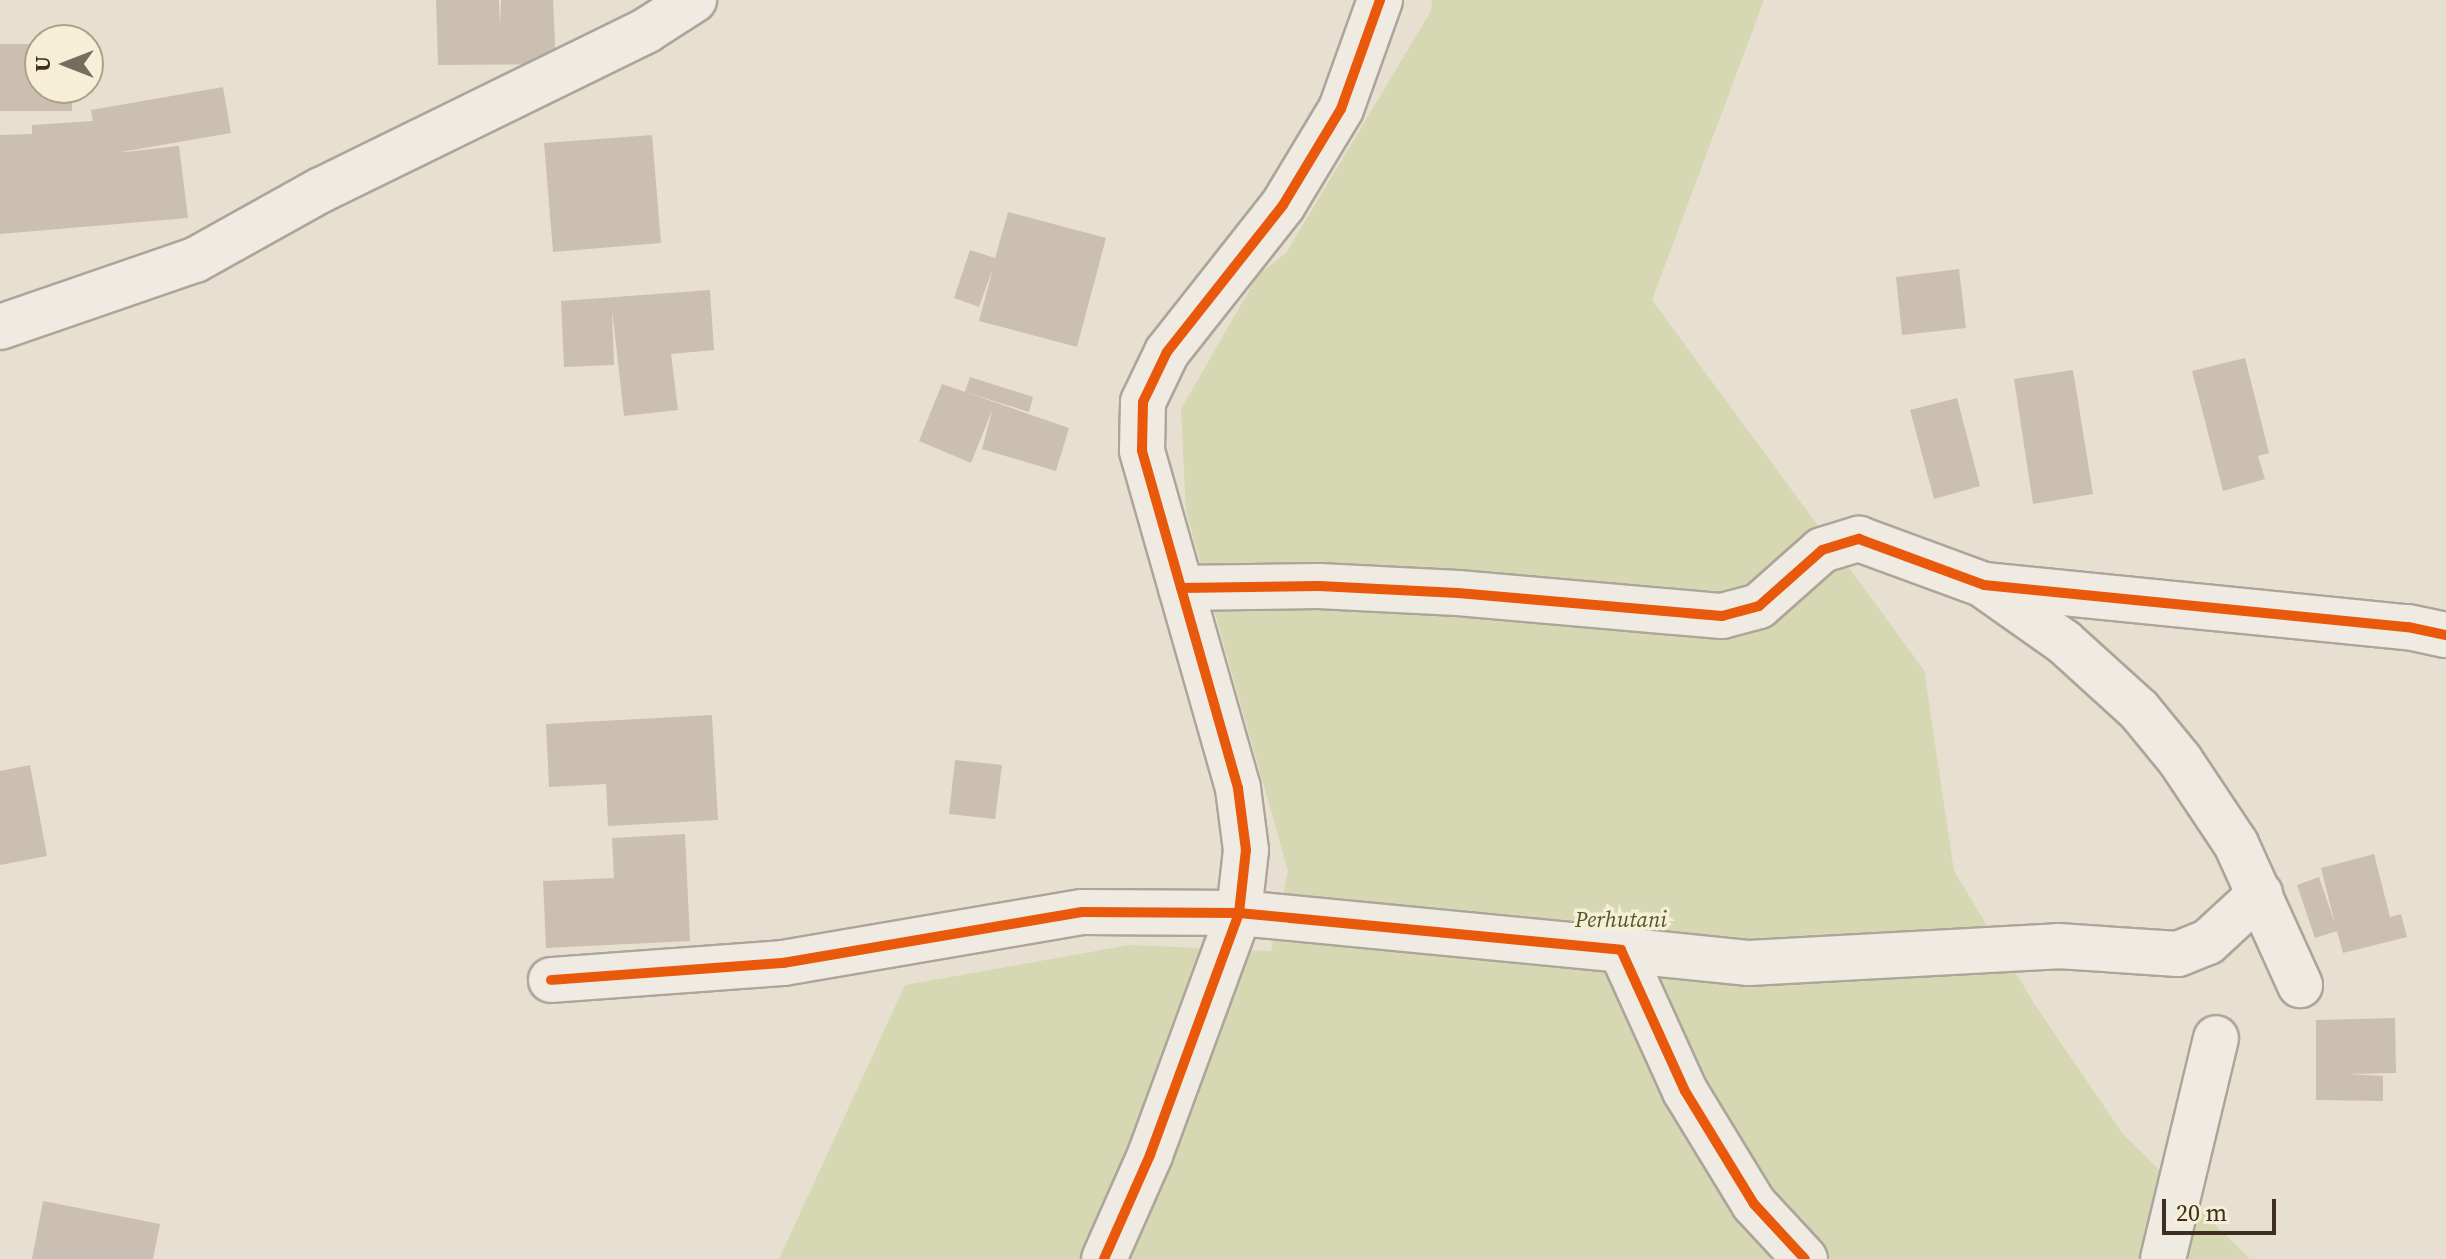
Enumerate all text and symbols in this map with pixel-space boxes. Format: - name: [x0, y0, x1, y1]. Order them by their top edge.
- north arrow: [24, 24, 104, 104]
- text: U: [27, 56, 57, 72]
- park label: Perhutani: [1575, 907, 1667, 933]
- scale bar: [2166, 1183, 2280, 1233]
- text: 20 m: [2176, 1196, 2227, 1229]

